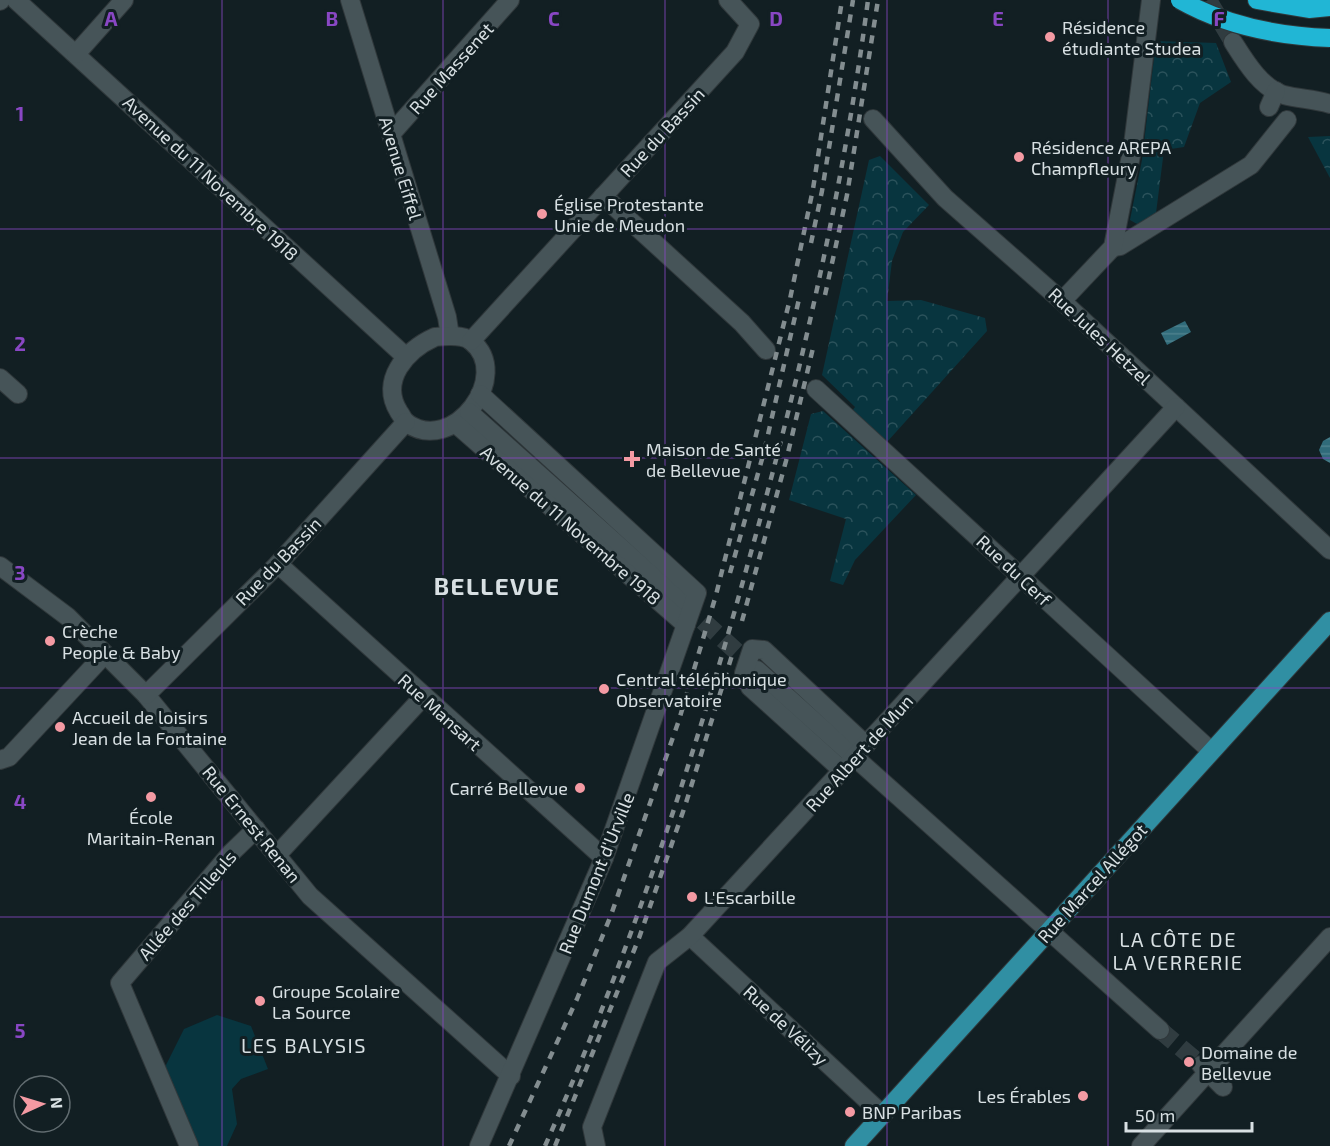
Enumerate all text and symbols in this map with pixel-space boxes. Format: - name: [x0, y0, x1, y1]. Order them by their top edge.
- text: A: [104, 6, 118, 30]
- text: B: [326, 6, 338, 30]
- text: C: [548, 6, 560, 30]
- text: D: [769, 6, 783, 30]
- text: E: [992, 6, 1004, 30]
- text: F: [1213, 6, 1225, 30]
- place label: Résidence étudiante Studea: [1062, 16, 1201, 59]
- street label: Rue Massenet: [404, 18, 498, 118]
- marker: Résidence étudiante Studea: [1043, 30, 1057, 44]
- street label: Rue du Bassin: [615, 83, 709, 181]
- street label: Avenue du 11 Novembre 1918: [119, 91, 303, 265]
- text: 1: [16, 101, 24, 125]
- street label: Avenue Eiffel: [375, 114, 427, 223]
- place label: Résidence AREPA Champfleury: [1031, 136, 1172, 179]
- marker: Résidence AREPA Champfleury: [1012, 150, 1026, 164]
- place label: Église Protestante Unie de Meudon: [554, 193, 704, 236]
- marker: Église Protestante Unie de Meudon: [535, 207, 549, 221]
- street label: Rue Jules Hetzel: [1044, 283, 1156, 389]
- text: 2: [14, 331, 26, 355]
- place label: Maison de Santé de Bellevue: [646, 438, 781, 481]
- street label: Avenue du 11 Novembre 1918: [476, 441, 666, 609]
- marker: Maison de Santé de Bellevue: [623, 450, 641, 468]
- street label: Rue du Bassin: [231, 512, 325, 610]
- street label: Rue du Cerf: [972, 530, 1057, 611]
- text: 3: [14, 560, 26, 584]
- district label: BELLEVUE: [434, 571, 560, 600]
- place label: Crèche People & Baby: [62, 620, 181, 663]
- marker: Crèche People & Baby: [43, 634, 57, 648]
- place label: Central téléphonique Observatoire: [616, 668, 787, 711]
- street label: Rue Mansart: [394, 669, 486, 755]
- marker: Central téléphonique Observatoire: [597, 682, 611, 696]
- street label: Rue Albert de Mun: [801, 690, 917, 816]
- place label: Accueil de loisirs Jean de la Fontaine: [72, 706, 227, 749]
- marker: Accueil de loisirs Jean de la Fontaine: [53, 720, 67, 734]
- street label: Rue Ernest Renan: [198, 761, 306, 887]
- place label: Carré Bellevue: [449, 777, 568, 799]
- marker: Carré Bellevue: [573, 781, 587, 795]
- text: 4: [14, 789, 27, 813]
- street label: Rue Dumont d'Urville: [554, 789, 638, 957]
- marker: École Maritain-Renan: [144, 790, 158, 804]
- place label: École Maritain-Renan: [87, 806, 215, 849]
- street label: Rue Marcel Allégot: [1033, 819, 1151, 947]
- street label: Allée des Tilleuls: [133, 846, 241, 964]
- place label: L'Escarbille: [704, 886, 796, 908]
- marker: L'Escarbille: [685, 890, 699, 904]
- district label: LA CÔTE DE LA VERRERIE: [1113, 927, 1243, 974]
- place label: Groupe Scolaire La Source: [272, 980, 400, 1023]
- street label: Rue de Vélizy: [739, 980, 833, 1070]
- marker: Groupe Scolaire La Source: [253, 994, 267, 1008]
- text: 5: [14, 1018, 26, 1042]
- district label: LES BALYSIS: [241, 1033, 367, 1057]
- place label: Domaine de Bellevue: [1201, 1041, 1297, 1084]
- marker: Domaine de Bellevue: [1182, 1055, 1196, 1069]
- north arrow: [12, 1074, 72, 1134]
- place label: Les Érables: [977, 1085, 1071, 1107]
- marker: Les Érables: [1076, 1089, 1090, 1103]
- scale bar: [1126, 1095, 1252, 1133]
- text: N: [48, 1096, 67, 1109]
- place label: BNP Paribas: [862, 1101, 962, 1123]
- text: 50 m: [1135, 1104, 1175, 1126]
- marker: BNP Paribas: [843, 1105, 857, 1119]

